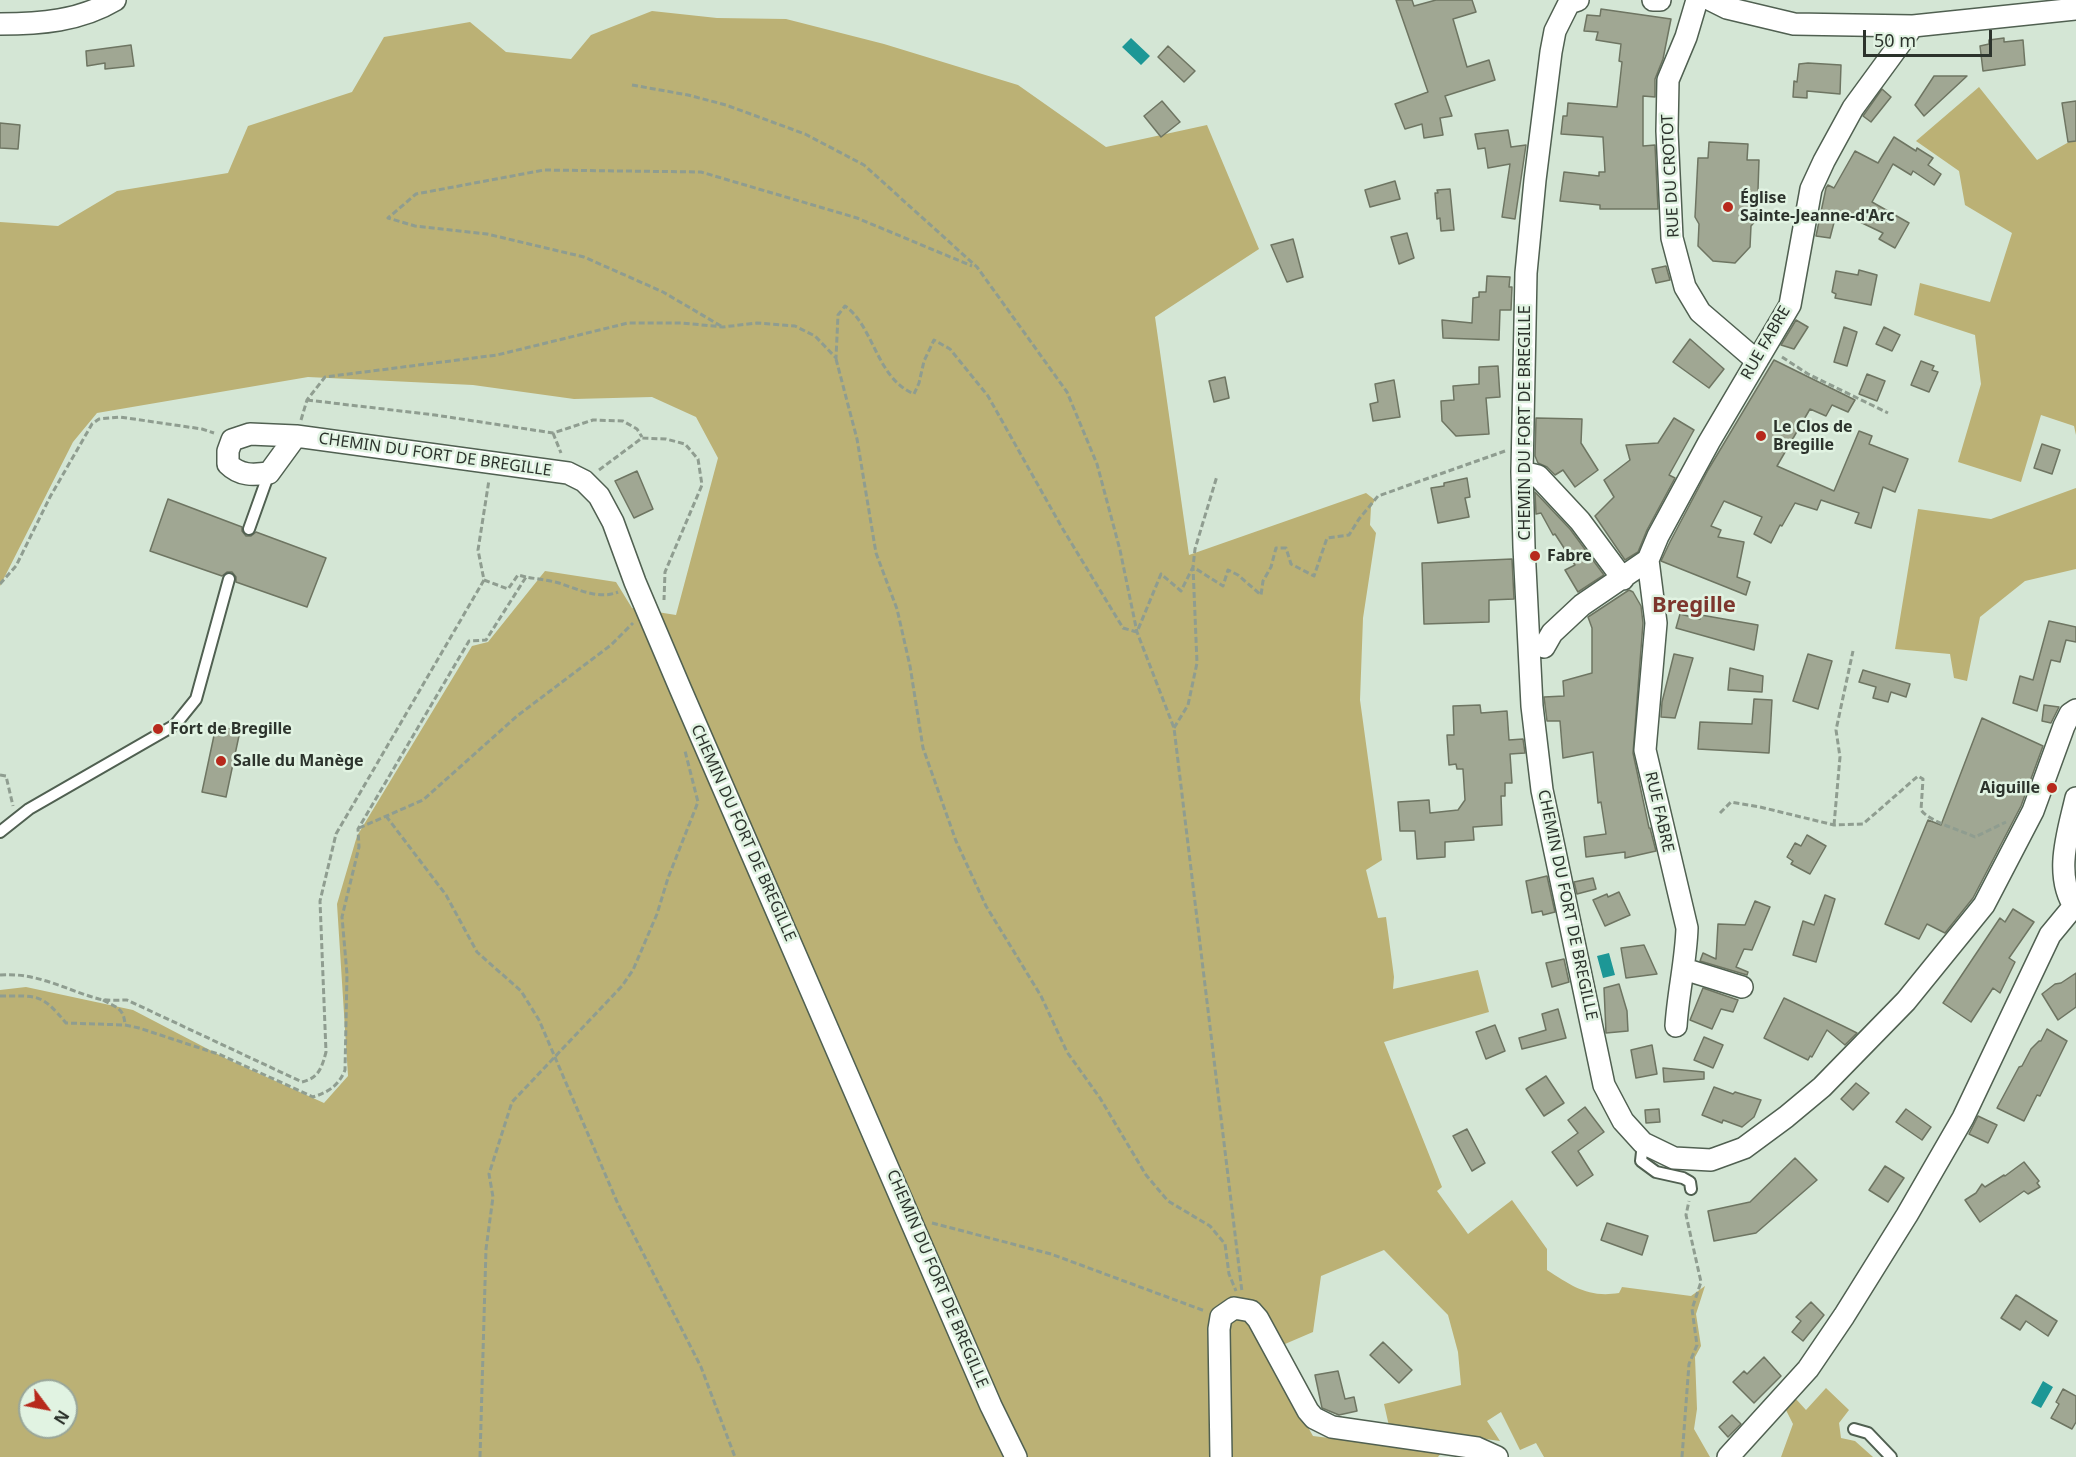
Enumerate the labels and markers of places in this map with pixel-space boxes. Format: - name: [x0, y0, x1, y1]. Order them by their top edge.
- place label: Église Sainte-Jeanne-d'Arc: [1740, 188, 1895, 226]
- marker: Église Sainte-Jeanne-d'Arc: [1721, 200, 1735, 214]
- place label: Le Clos de Bregille: [1773, 417, 1853, 455]
- marker: Le Clos de Bregille: [1754, 429, 1768, 443]
- place label: Fabre: [1547, 546, 1592, 566]
- marker: Fabre: [1528, 549, 1542, 563]
- place label: Fort de Bregille: [170, 719, 292, 739]
- marker: Fort de Bregille: [151, 722, 165, 736]
- place label: Salle du Manège: [233, 751, 364, 771]
- marker: Salle du Manège: [214, 754, 228, 768]
- place label: Aiguille: [1980, 778, 2040, 798]
- marker: Aiguille: [2045, 781, 2059, 795]

